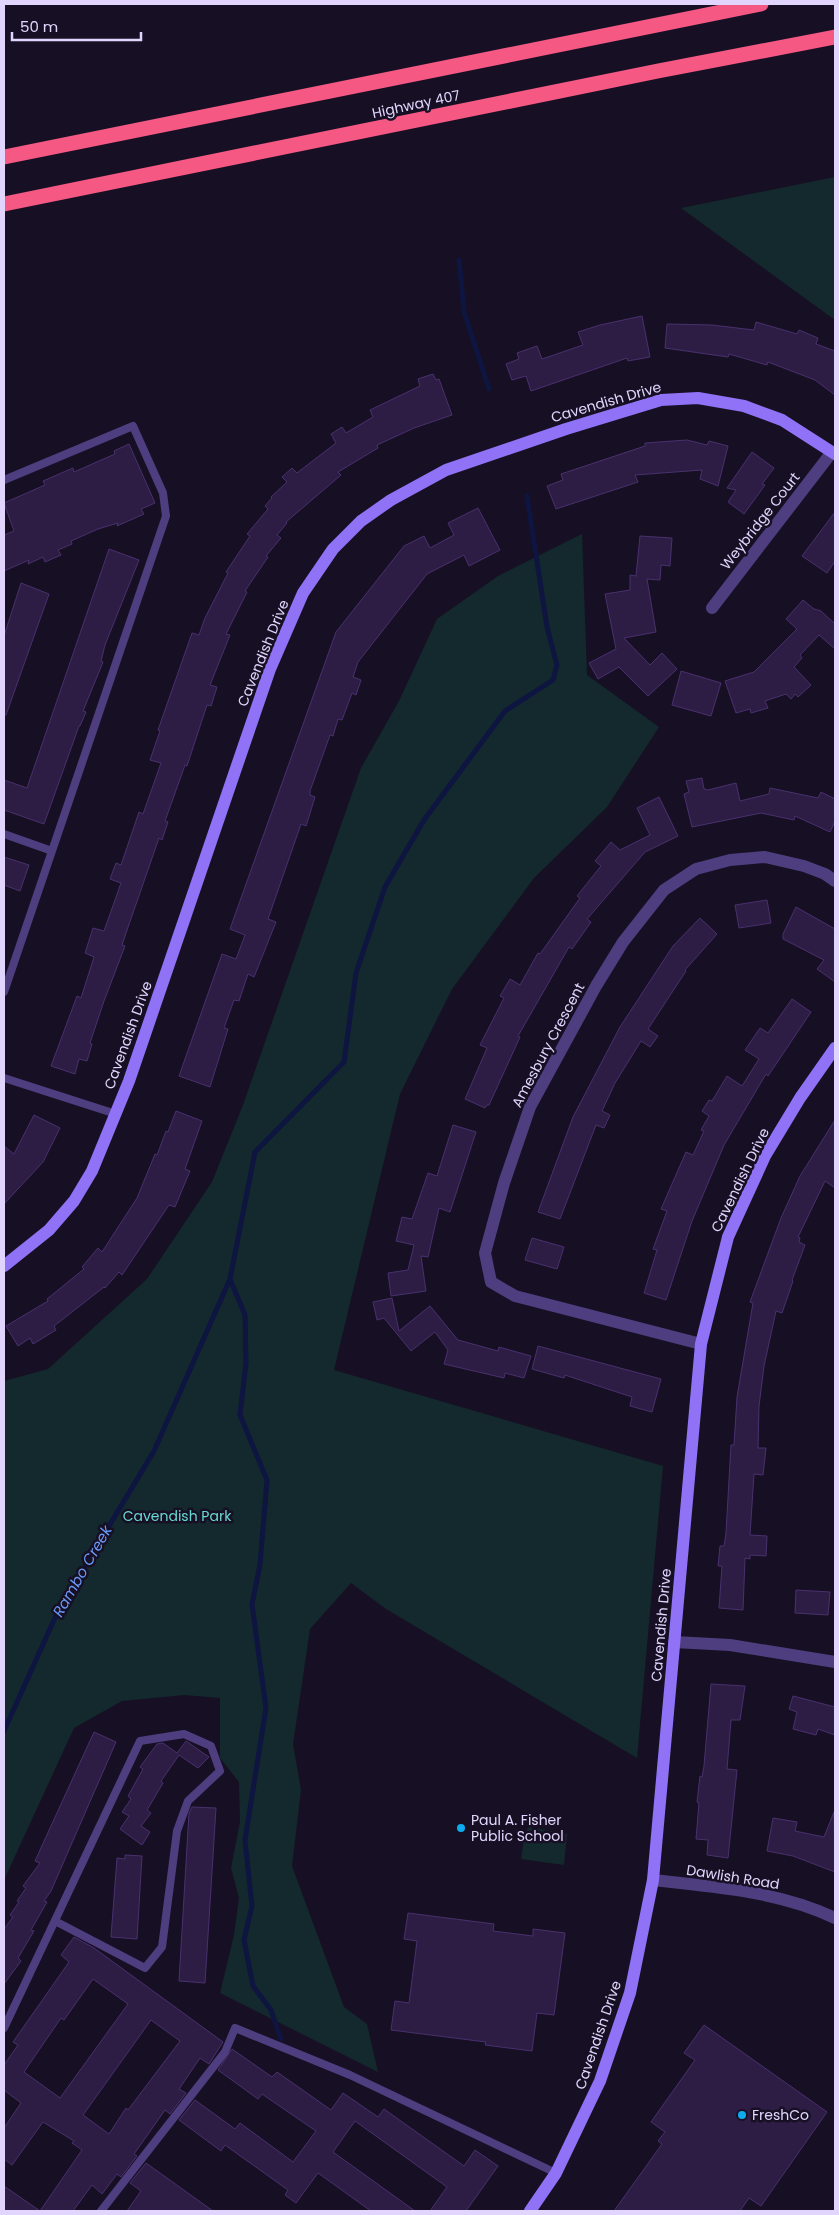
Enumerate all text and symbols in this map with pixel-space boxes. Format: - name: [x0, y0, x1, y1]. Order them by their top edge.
- scale bar: [12, 10, 141, 42]
- text: 50 m: [20, 16, 58, 37]
- street label: Highway 407: [370, 85, 462, 123]
- street label: Cavendish Drive: [549, 377, 664, 427]
- street label: Weybridge Court: [716, 468, 804, 574]
- street label: Cavendish Drive: [232, 596, 294, 709]
- street label: Cavendish Drive: [99, 978, 157, 1092]
- street label: Amesbury Crescent: [507, 979, 589, 1111]
- street label: Cavendish Drive: [706, 1124, 774, 1236]
- park label: Cavendish Park: [123, 1506, 232, 1526]
- water label: Rambo Creek: [47, 1520, 117, 1621]
- street label: Cavendish Drive: [646, 1567, 676, 1683]
- place label: Paul A. Fisher Public School: [471, 1810, 564, 1846]
- marker: Paul A. Fisher Public School: [455, 1822, 467, 1834]
- street label: Dawlish Road: [685, 1860, 781, 1894]
- street label: Cavendish Drive: [570, 1978, 626, 2092]
- place label: FreshCo: [752, 2105, 809, 2125]
- marker: FreshCo: [736, 2109, 748, 2121]

